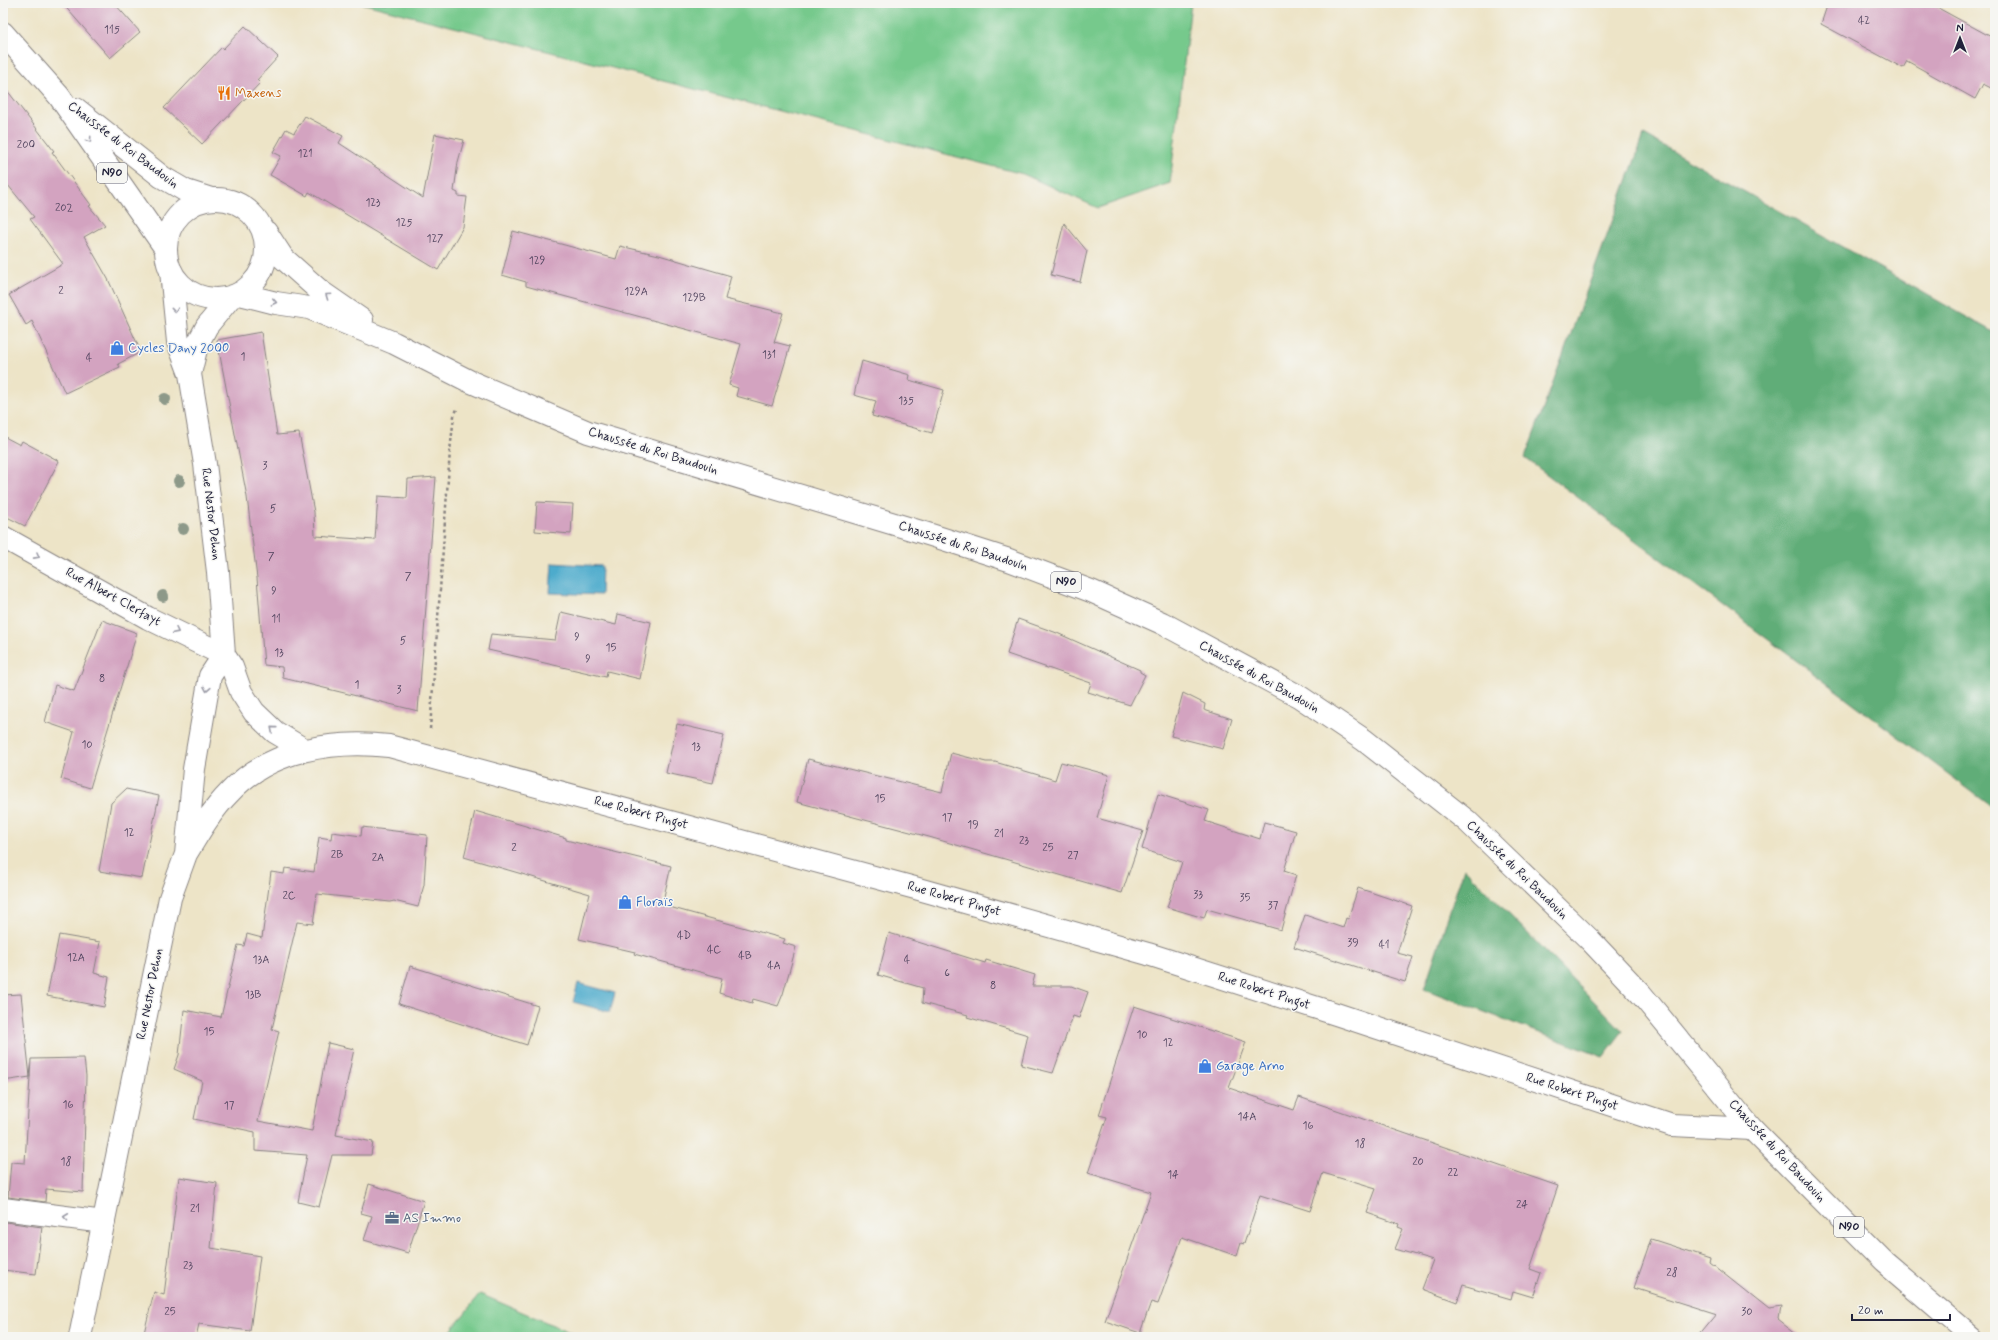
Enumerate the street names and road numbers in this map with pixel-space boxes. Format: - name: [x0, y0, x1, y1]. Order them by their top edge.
- street label: Chaussée du Roi Baudouin: [64, 98, 182, 192]
- road number: N90: [97, 163, 127, 183]
- street label: Chaussée du Roi Baudouin: [586, 423, 720, 479]
- street label: Rue Nestor Dehon: [197, 467, 225, 561]
- street label: Chaussée du Roi Baudouin: [896, 517, 1030, 575]
- street label: Rue Albert Clerfayt: [62, 564, 164, 630]
- road number: N90: [1051, 572, 1081, 592]
- street label: Chaussée du Roi Baudouin: [1196, 637, 1322, 717]
- street label: Rue Robert Pingot: [592, 792, 690, 836]
- street label: Chaussée du Roi Baudouin: [1463, 817, 1571, 923]
- street label: Rue Robert Pingot: [905, 878, 1003, 922]
- street label: Rue Nestor Dehon: [133, 947, 167, 1041]
- street label: Rue Robert Pingot: [1215, 968, 1312, 1016]
- street label: Rue Robert Pingot: [1523, 1069, 1620, 1117]
- street label: Chaussée du Roi Baudouin: [1725, 1096, 1829, 1206]
- road number: N90: [1834, 1217, 1864, 1237]

